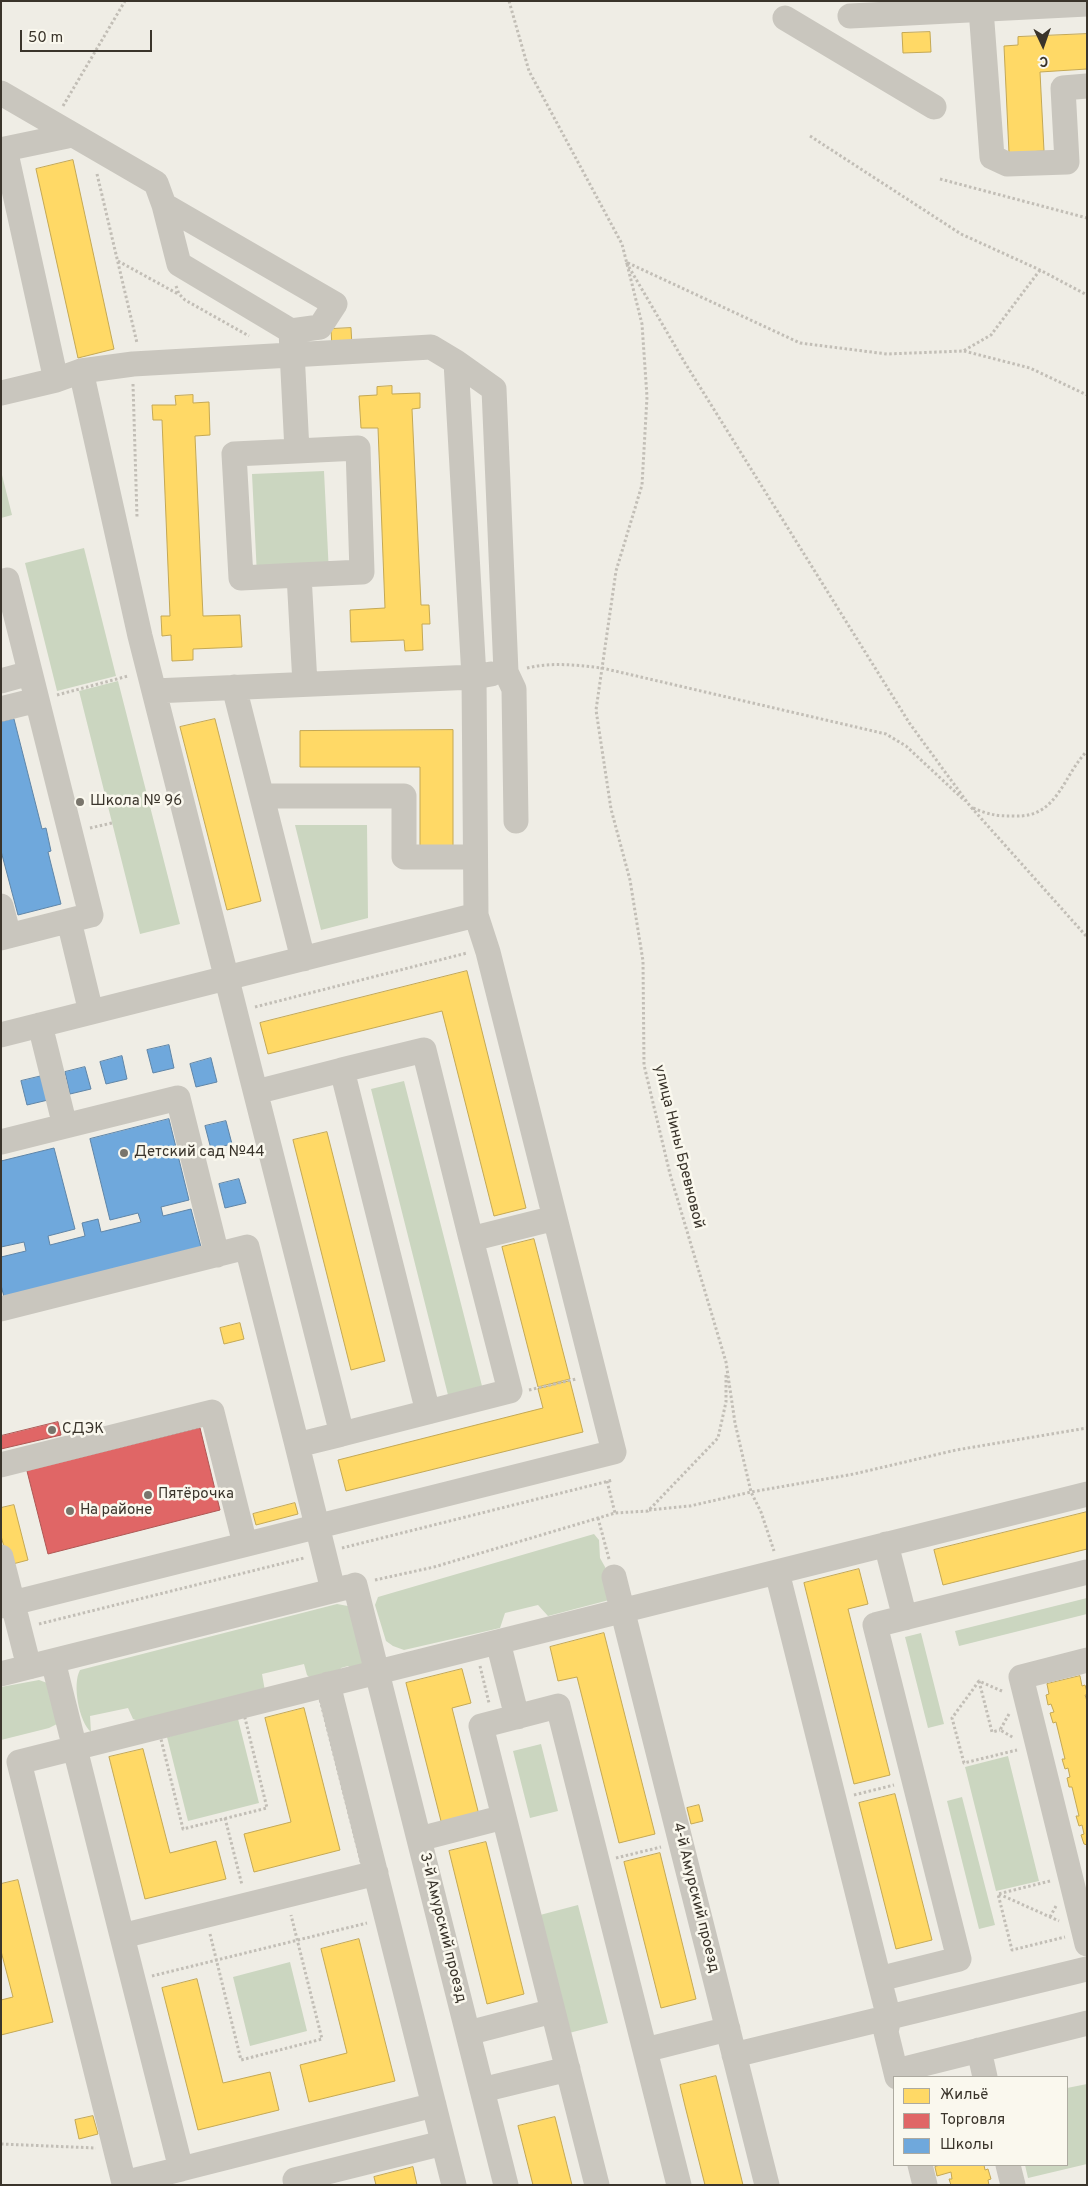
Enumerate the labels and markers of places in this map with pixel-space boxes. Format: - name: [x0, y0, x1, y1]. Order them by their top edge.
- place label: Школа № 96: [90, 793, 182, 811]
- marker: Школа № 96: [74, 796, 86, 808]
- place label: Детский сад №44: [134, 1144, 265, 1162]
- marker: Детский сад №44: [118, 1147, 130, 1159]
- place label: СДЭК: [62, 1421, 104, 1439]
- marker: СДЭК: [46, 1424, 58, 1436]
- place label: Пятёрочка: [158, 1486, 234, 1504]
- marker: Пятёрочка: [142, 1489, 154, 1501]
- place label: На районе: [80, 1502, 152, 1520]
- marker: На районе: [64, 1505, 76, 1517]

